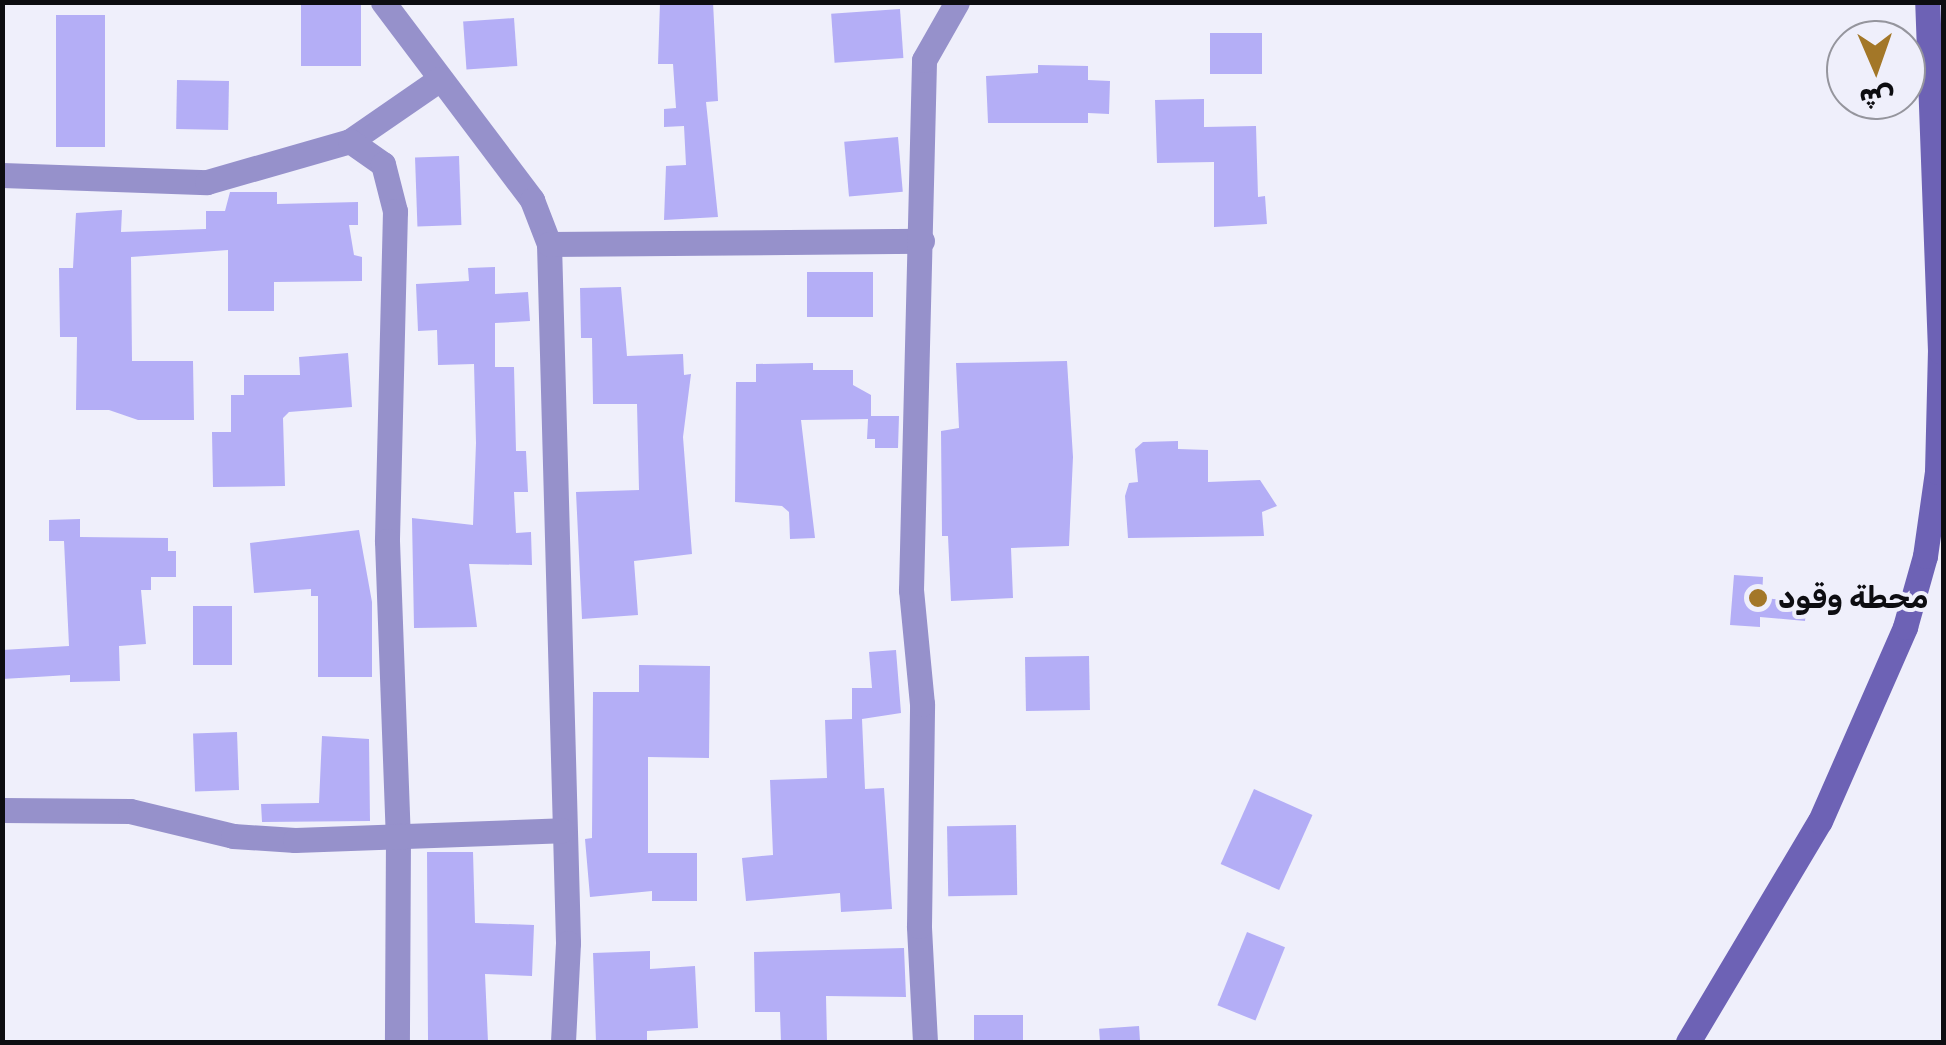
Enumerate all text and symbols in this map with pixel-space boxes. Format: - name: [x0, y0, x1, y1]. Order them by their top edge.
- north arrow: [1826, 20, 1926, 120]
- text: ش: [1859, 81, 1895, 116]
- place label: محطة وقود: [1778, 580, 1928, 616]
- marker: محطة وقود: [1747, 587, 1769, 609]

